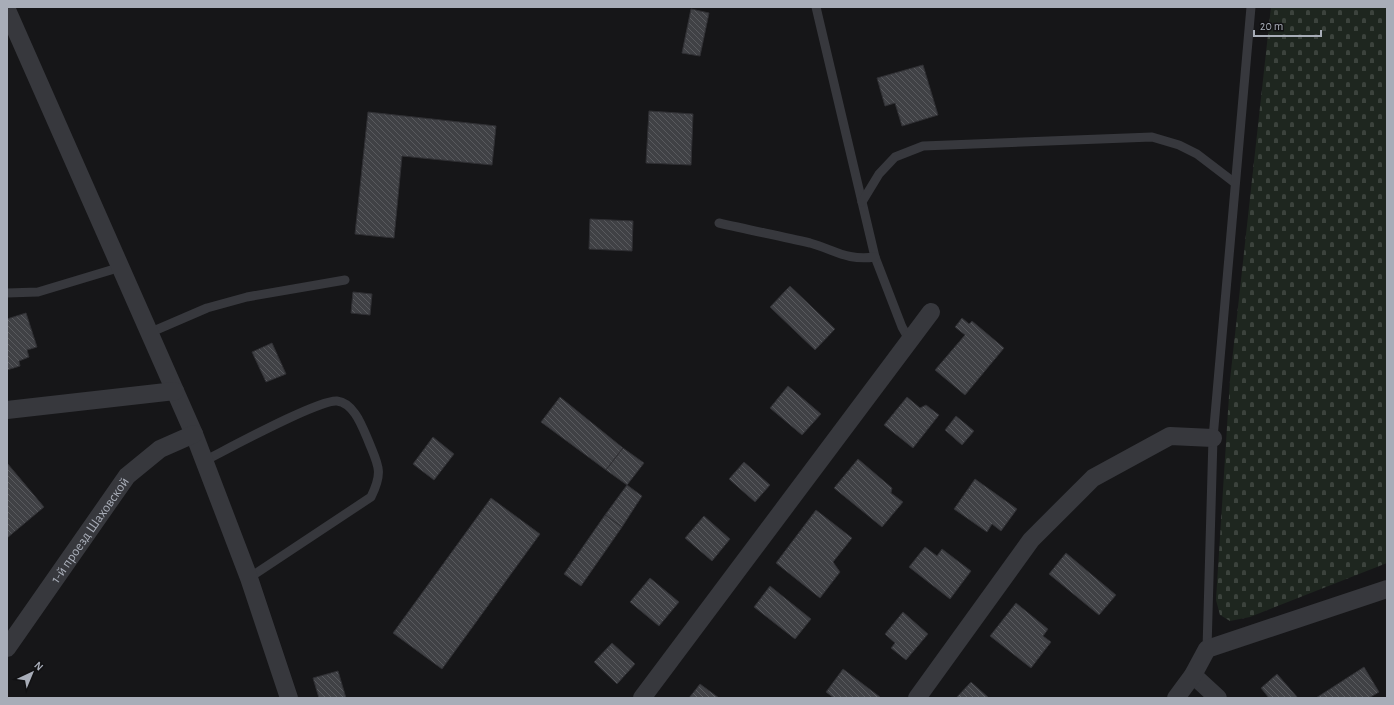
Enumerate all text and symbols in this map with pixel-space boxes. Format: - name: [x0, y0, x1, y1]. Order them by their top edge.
- scale bar: [1254, 12, 1321, 38]
- text: 20 m: [1260, 20, 1283, 32]
- street label: 1-й проезд Шаховской: [49, 475, 132, 586]
- north arrow: [12, 653, 52, 693]
- text: N: [32, 660, 45, 673]

